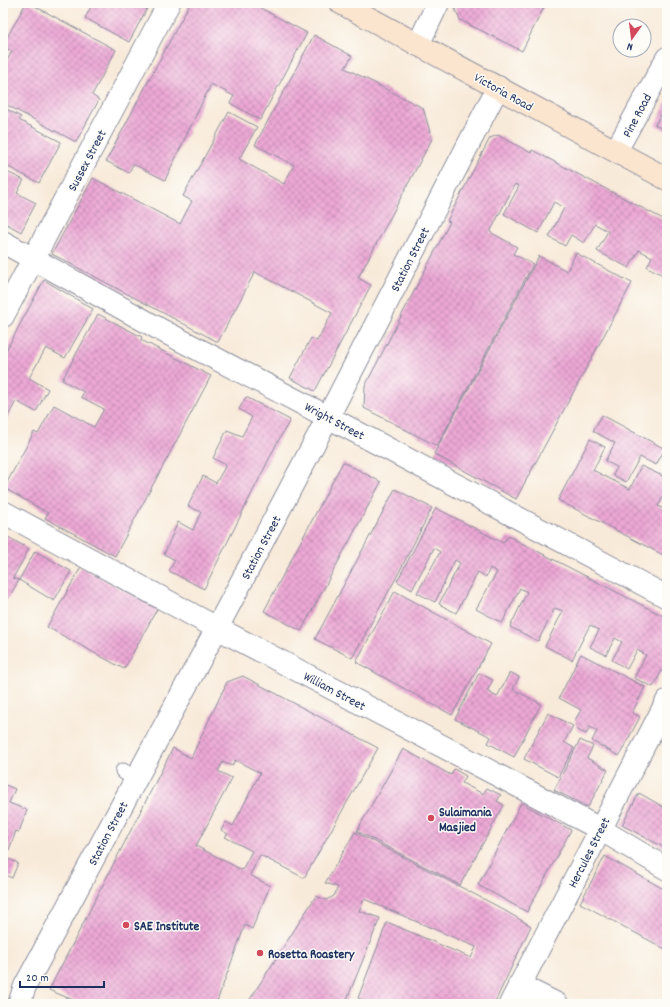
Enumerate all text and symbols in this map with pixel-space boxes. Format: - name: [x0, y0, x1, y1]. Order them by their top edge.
- north arrow: [612, 18, 652, 58]
- text: N: [625, 37, 635, 54]
- street label: Victoria Road: [470, 69, 536, 117]
- street label: Pine Road: [619, 91, 658, 142]
- street label: Sussex Street: [64, 127, 113, 195]
- street label: Station Street: [387, 224, 436, 296]
- street label: Wright Street: [300, 398, 367, 446]
- street label: Station Street: [237, 513, 287, 584]
- street label: William Street: [299, 668, 368, 717]
- street label: Station Street: [84, 799, 134, 870]
- place label: Sulaimania Masjied: [439, 804, 492, 838]
- marker: Sulaimania Masjied: [426, 813, 436, 823]
- street label: Hercules Street: [564, 814, 616, 892]
- place label: SAE Institute: [134, 918, 200, 937]
- marker: SAE Institute: [121, 920, 131, 930]
- place label: Rosetta Roastery: [268, 946, 355, 965]
- marker: Rosetta Roastery: [255, 948, 265, 958]
- scale bar: [20, 963, 104, 989]
- text: 20 m: [26, 970, 49, 987]

